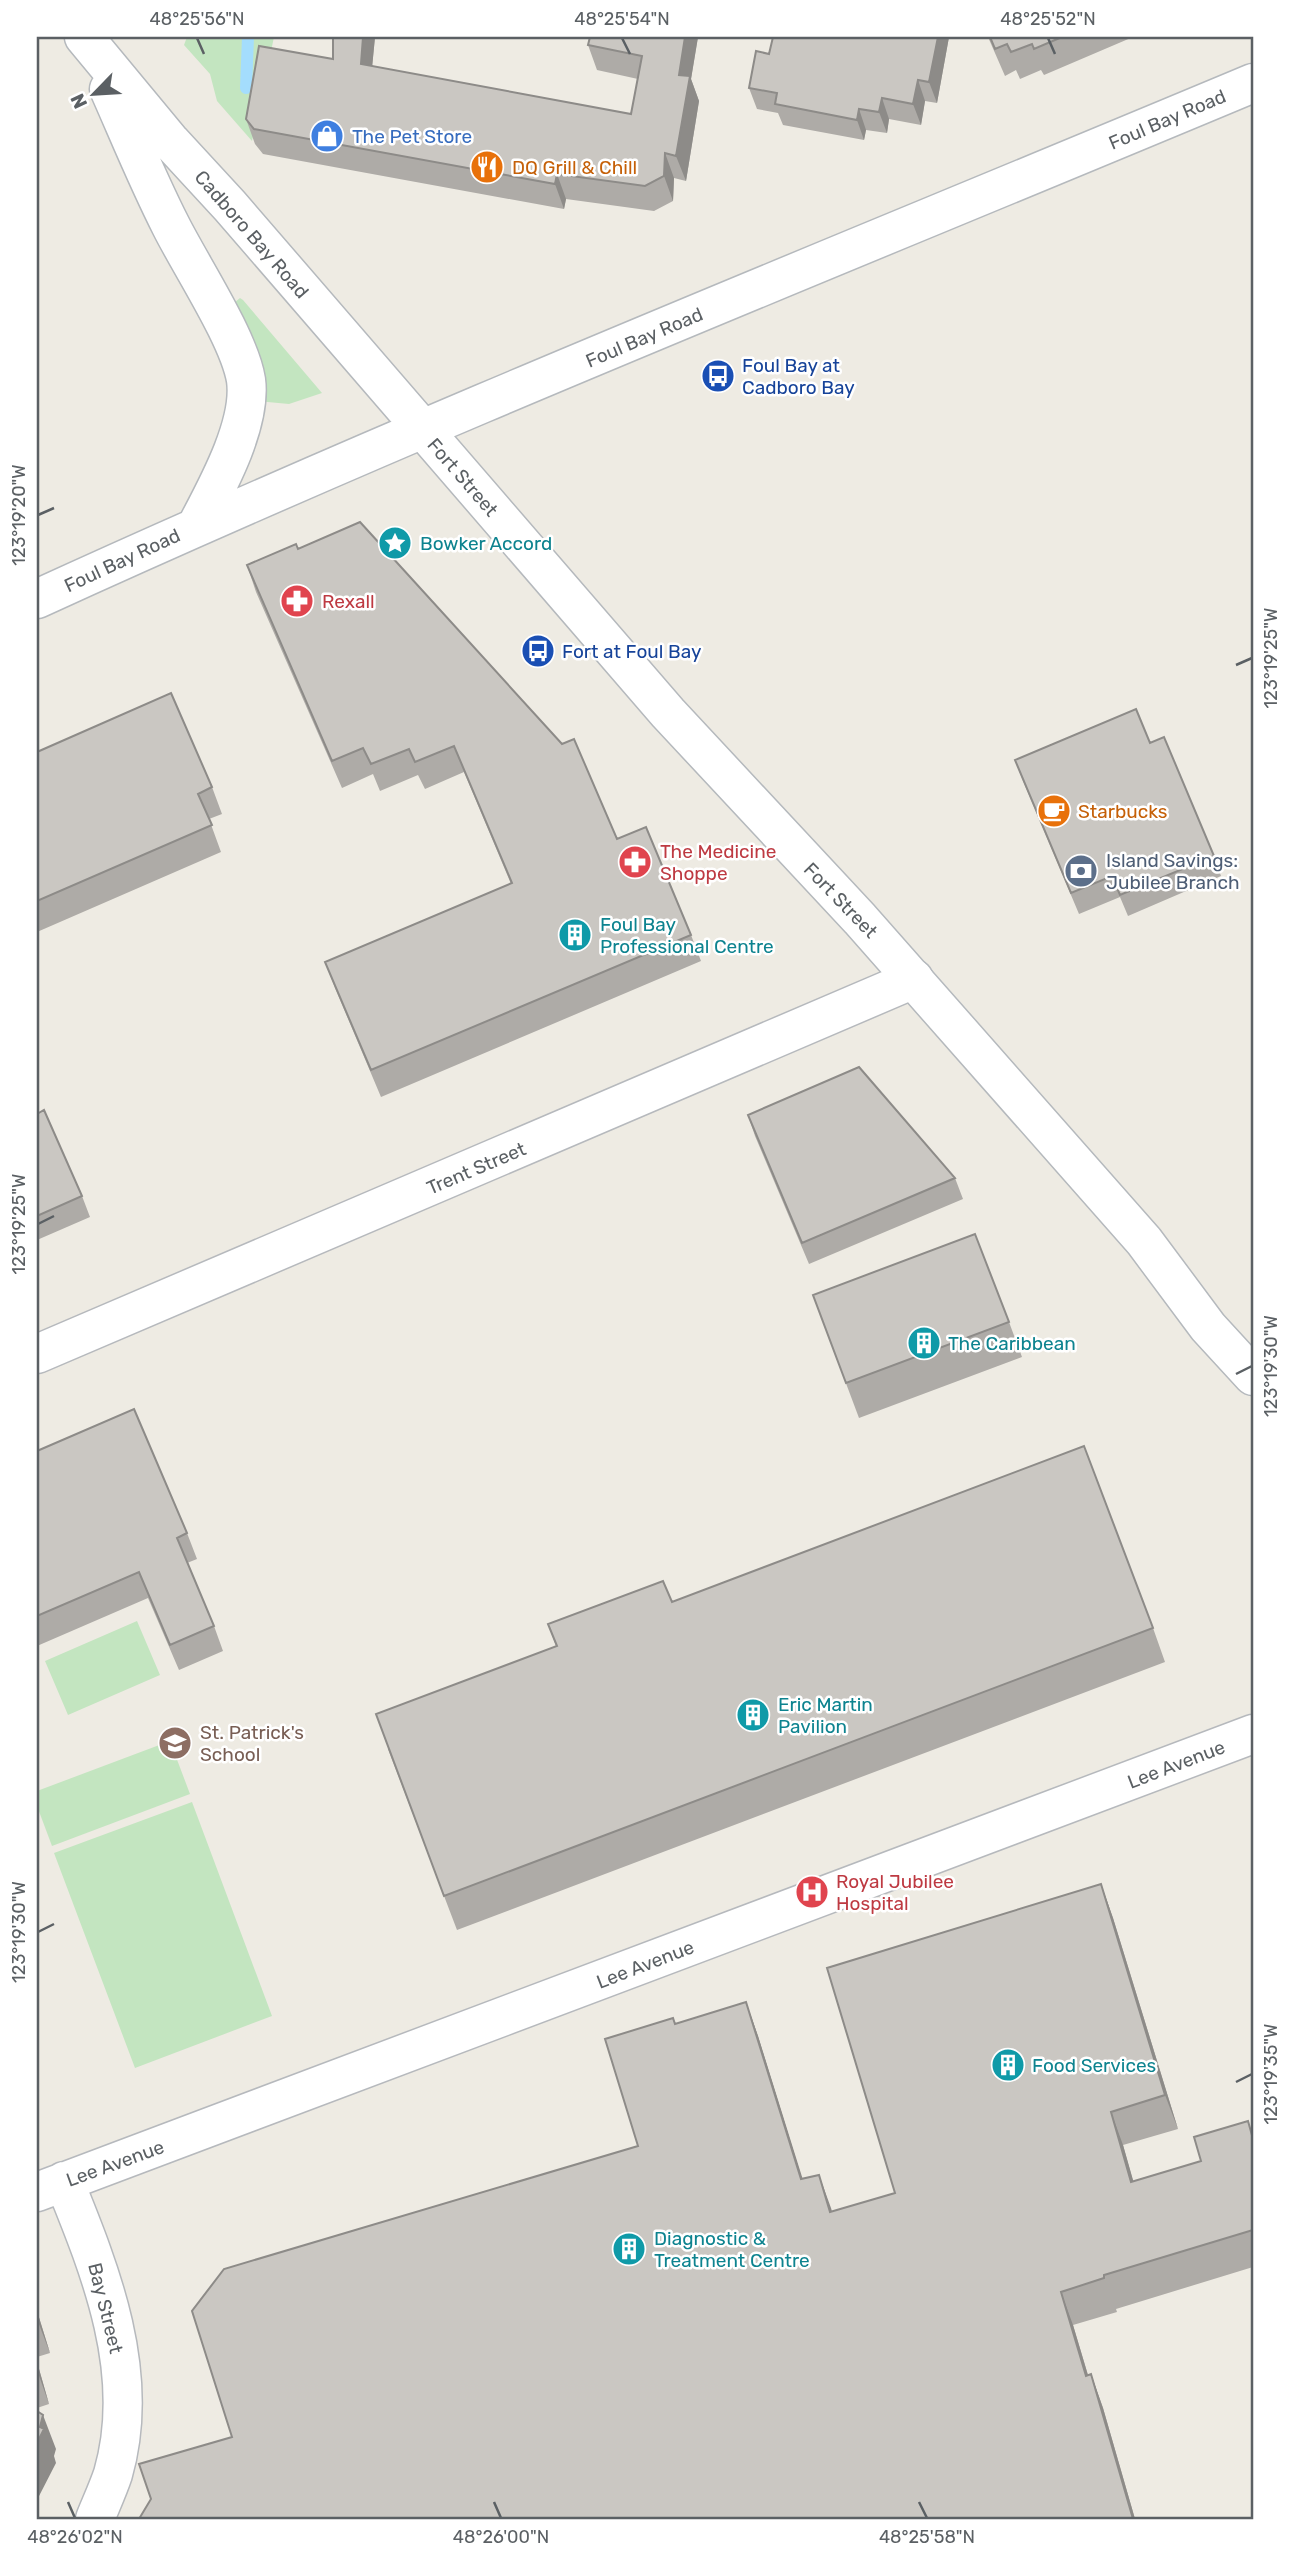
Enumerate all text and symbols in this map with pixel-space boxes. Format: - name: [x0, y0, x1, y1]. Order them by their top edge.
- text: 48°25'56"N: [150, 8, 244, 30]
- text: 48°25'54"N: [574, 8, 670, 30]
- text: 48°25'52"N: [1000, 8, 1096, 30]
- north arrow: [60, 60, 130, 130]
- street label: Foul Bay Road: [1105, 84, 1229, 154]
- text: N: [66, 90, 92, 112]
- shop icon: The Pet Store: [308, 117, 346, 155]
- place label: The Pet Store: [352, 125, 472, 148]
- restaurant icon: DQ Grill & Chill: [468, 148, 506, 186]
- place label: DQ Grill & Chill: [512, 156, 637, 179]
- street label: Cadboro Bay Road: [190, 166, 313, 303]
- street label: Foul Bay Road: [582, 302, 706, 372]
- place label: Foul Bay at Cadboro Bay: [742, 354, 855, 399]
- bus stop icon: Foul Bay at Cadboro Bay: [699, 357, 737, 395]
- street label: Fort Street: [422, 434, 503, 522]
- text: 123°19'20"W: [8, 464, 30, 566]
- street label: Foul Bay Road: [61, 524, 184, 597]
- place icon: Bowker Accord: [376, 524, 414, 562]
- place label: Bowker Accord: [420, 532, 552, 555]
- pharmacy icon: Rexall: [278, 582, 316, 620]
- place label: Rexall: [322, 590, 375, 613]
- text: 123°19'25"W: [1260, 608, 1282, 708]
- bus stop icon: Fort at Foul Bay: [519, 632, 557, 670]
- place label: Fort at Foul Bay: [562, 640, 702, 663]
- cafe icon: Starbucks: [1035, 792, 1073, 830]
- place label: Starbucks: [1078, 800, 1168, 823]
- place label: The Medicine Shoppe: [660, 840, 776, 885]
- pharmacy icon: The Medicine Shoppe: [616, 843, 654, 881]
- place label: Island Savings: Jubilee Branch: [1106, 849, 1240, 894]
- bank icon: Island Savings: Jubilee Branch: [1062, 852, 1100, 890]
- street label: Fort Street: [799, 858, 883, 943]
- place label: Foul Bay Professional Centre: [600, 913, 774, 958]
- building icon: Foul Bay Professional Centre: [556, 916, 594, 954]
- street label: Trent Street: [423, 1137, 530, 1200]
- text: 123°19'25"W: [8, 1174, 30, 1274]
- text: 123°19'30"W: [1260, 1315, 1282, 1417]
- building icon: The Caribbean: [905, 1324, 943, 1362]
- place label: The Caribbean: [948, 1332, 1076, 1355]
- place label: Eric Martin Pavilion: [778, 1693, 873, 1738]
- building icon: Eric Martin Pavilion: [734, 1696, 772, 1734]
- place label: St. Patrick's School: [200, 1721, 304, 1766]
- school or university icon: St. Patrick's School: [156, 1724, 194, 1762]
- street label: Lee Avenue: [1124, 1735, 1228, 1794]
- place label: Royal Jubilee Hospital: [836, 1870, 954, 1915]
- hospital icon: Royal Jubilee Hospital: [793, 1873, 831, 1911]
- text: 123°19'30"W: [8, 1881, 30, 1983]
- street label: Lee Avenue: [593, 1935, 697, 1994]
- text: 123°19'35"W: [1260, 2023, 1282, 2125]
- building icon: Food Services: [989, 2046, 1027, 2084]
- place label: Food Services: [1032, 2054, 1156, 2077]
- street label: Lee Avenue: [63, 2135, 167, 2192]
- place label: Diagnostic & Treatment Centre: [654, 2227, 810, 2272]
- building icon: Diagnostic & Treatment Centre: [610, 2230, 648, 2268]
- street label: Bay Street: [83, 2260, 128, 2356]
- text: 48°26'02"N: [27, 2526, 123, 2548]
- text: 48°26'00"N: [453, 2526, 549, 2548]
- text: 48°25'58"N: [879, 2526, 975, 2548]

